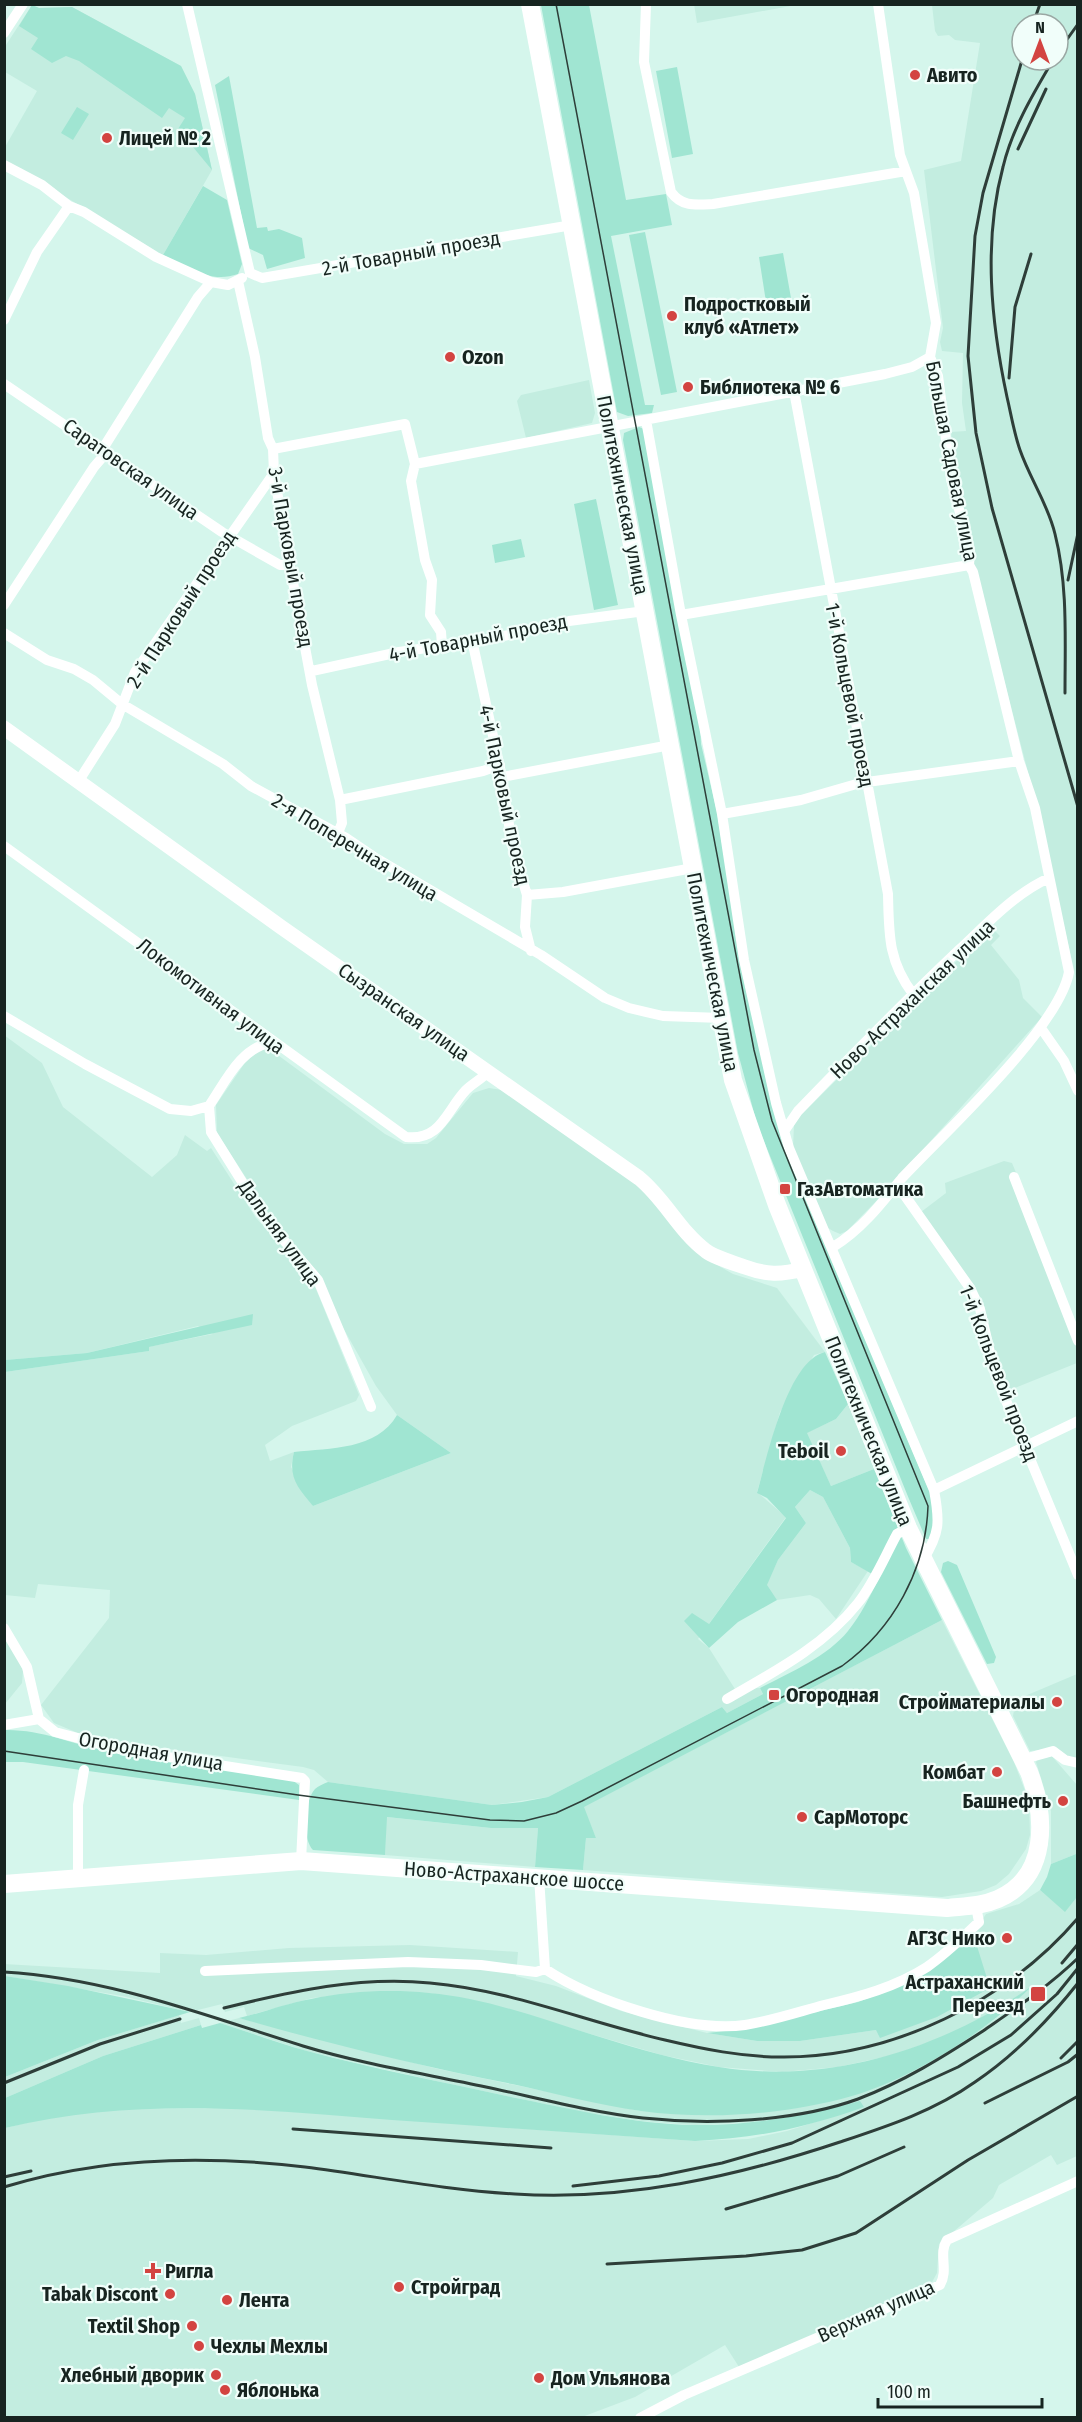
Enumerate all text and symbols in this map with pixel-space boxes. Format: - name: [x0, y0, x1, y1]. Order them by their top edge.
- north arrow: [1010, 12, 1070, 72]
- text: N: [1035, 18, 1045, 37]
- place label: Авито: [926, 63, 978, 87]
- marker: Авито: [908, 68, 922, 82]
- place label: Лицей № 2: [119, 126, 211, 150]
- marker: Лицей № 2: [100, 131, 114, 145]
- street label: 2-й Товарный проезд: [320, 226, 502, 280]
- place label: Подростковый клуб «Атлет»: [684, 292, 811, 339]
- marker: Подростковый клуб «Атлет»: [665, 309, 679, 323]
- place label: Ozon: [462, 345, 504, 369]
- marker: Ozon: [443, 350, 457, 364]
- street label: Большая Садовая улица: [921, 359, 983, 563]
- place label: Библиотека № 6: [700, 375, 840, 399]
- marker: Библиотека № 6: [681, 380, 695, 394]
- street label: Политехническая улица: [592, 393, 654, 597]
- street label: Саратовская улица: [59, 413, 203, 525]
- street label: 3-й Парковый проезд: [263, 465, 319, 649]
- street label: 2-й Парковый проезд: [121, 526, 241, 692]
- street label: 1-й Кольцевой проезд: [820, 601, 880, 789]
- street label: 4-й Товарный проезд: [387, 609, 569, 667]
- street label: 4-й Парковый проезд: [474, 703, 536, 887]
- street label: 2-я Поперечная улица: [268, 788, 442, 906]
- street label: Политехническая улица: [682, 870, 744, 1074]
- street label: Ново-Астраханская улица: [825, 914, 999, 1084]
- street label: Локомотивная улица: [133, 933, 289, 1059]
- street label: Сызранская улица: [334, 958, 474, 1066]
- street label: Дальняя улица: [233, 1174, 327, 1291]
- place label: ГазАвтоматика: [797, 1177, 923, 1201]
- marker: ГазАвтоматика: [778, 1182, 792, 1196]
- street label: 1-й Кольцевой проезд: [954, 1281, 1044, 1465]
- street label: Политехническая улица: [820, 1332, 918, 1530]
- place label: Teboil: [778, 1439, 830, 1463]
- marker: Teboil: [834, 1444, 848, 1458]
- place label: Огородная: [786, 1683, 879, 1707]
- marker: Огородная: [767, 1688, 781, 1702]
- place label: Стройматериалы: [899, 1690, 1045, 1714]
- marker: Стройматериалы: [1050, 1695, 1064, 1709]
- street label: Огородная улица: [77, 1726, 225, 1776]
- place label: Комбат: [923, 1760, 985, 1784]
- marker: Комбат: [990, 1765, 1004, 1779]
- place label: Башнефть: [962, 1789, 1052, 1813]
- marker: Башнефть: [1056, 1794, 1070, 1808]
- place label: СарМоторс: [814, 1805, 908, 1829]
- marker: СарМоторс: [795, 1810, 809, 1824]
- street label: Ново-Астраханское шоссе: [403, 1856, 625, 1896]
- place label: АГЗС Нико: [907, 1926, 995, 1950]
- marker: АГЗС Нико: [1000, 1931, 1014, 1945]
- place label: Астраханский Переезд: [904, 1970, 1024, 2017]
- marker: Астраханский Переезд: [1029, 1985, 1047, 2003]
- place label: Ригла: [165, 2259, 213, 2283]
- marker: Ригла: [146, 2264, 160, 2278]
- place label: Стройград: [411, 2275, 500, 2299]
- street label: Верхняя улица: [814, 2275, 938, 2347]
- marker: Стройград: [392, 2280, 406, 2294]
- place label: Tabak Discont: [42, 2282, 159, 2306]
- marker: Tabak Discont: [163, 2287, 177, 2301]
- place label: Лента: [239, 2288, 290, 2312]
- marker: Лента: [220, 2293, 234, 2307]
- place label: Textil Shop: [88, 2314, 180, 2338]
- marker: Textil Shop: [185, 2319, 199, 2333]
- place label: Чехлы Мехлы: [211, 2334, 328, 2358]
- marker: Чехлы Мехлы: [192, 2339, 206, 2353]
- place label: Хлебный дворик: [60, 2363, 205, 2387]
- place label: Дом Ульянова: [550, 2366, 670, 2390]
- marker: Хлебный дворик: [209, 2368, 223, 2382]
- marker: Дом Ульянова: [532, 2371, 546, 2385]
- scale bar: [878, 2371, 1042, 2409]
- place label: Яблонька: [237, 2378, 319, 2402]
- text: 100 m: [887, 2381, 931, 2403]
- marker: Яблонька: [218, 2383, 232, 2397]

